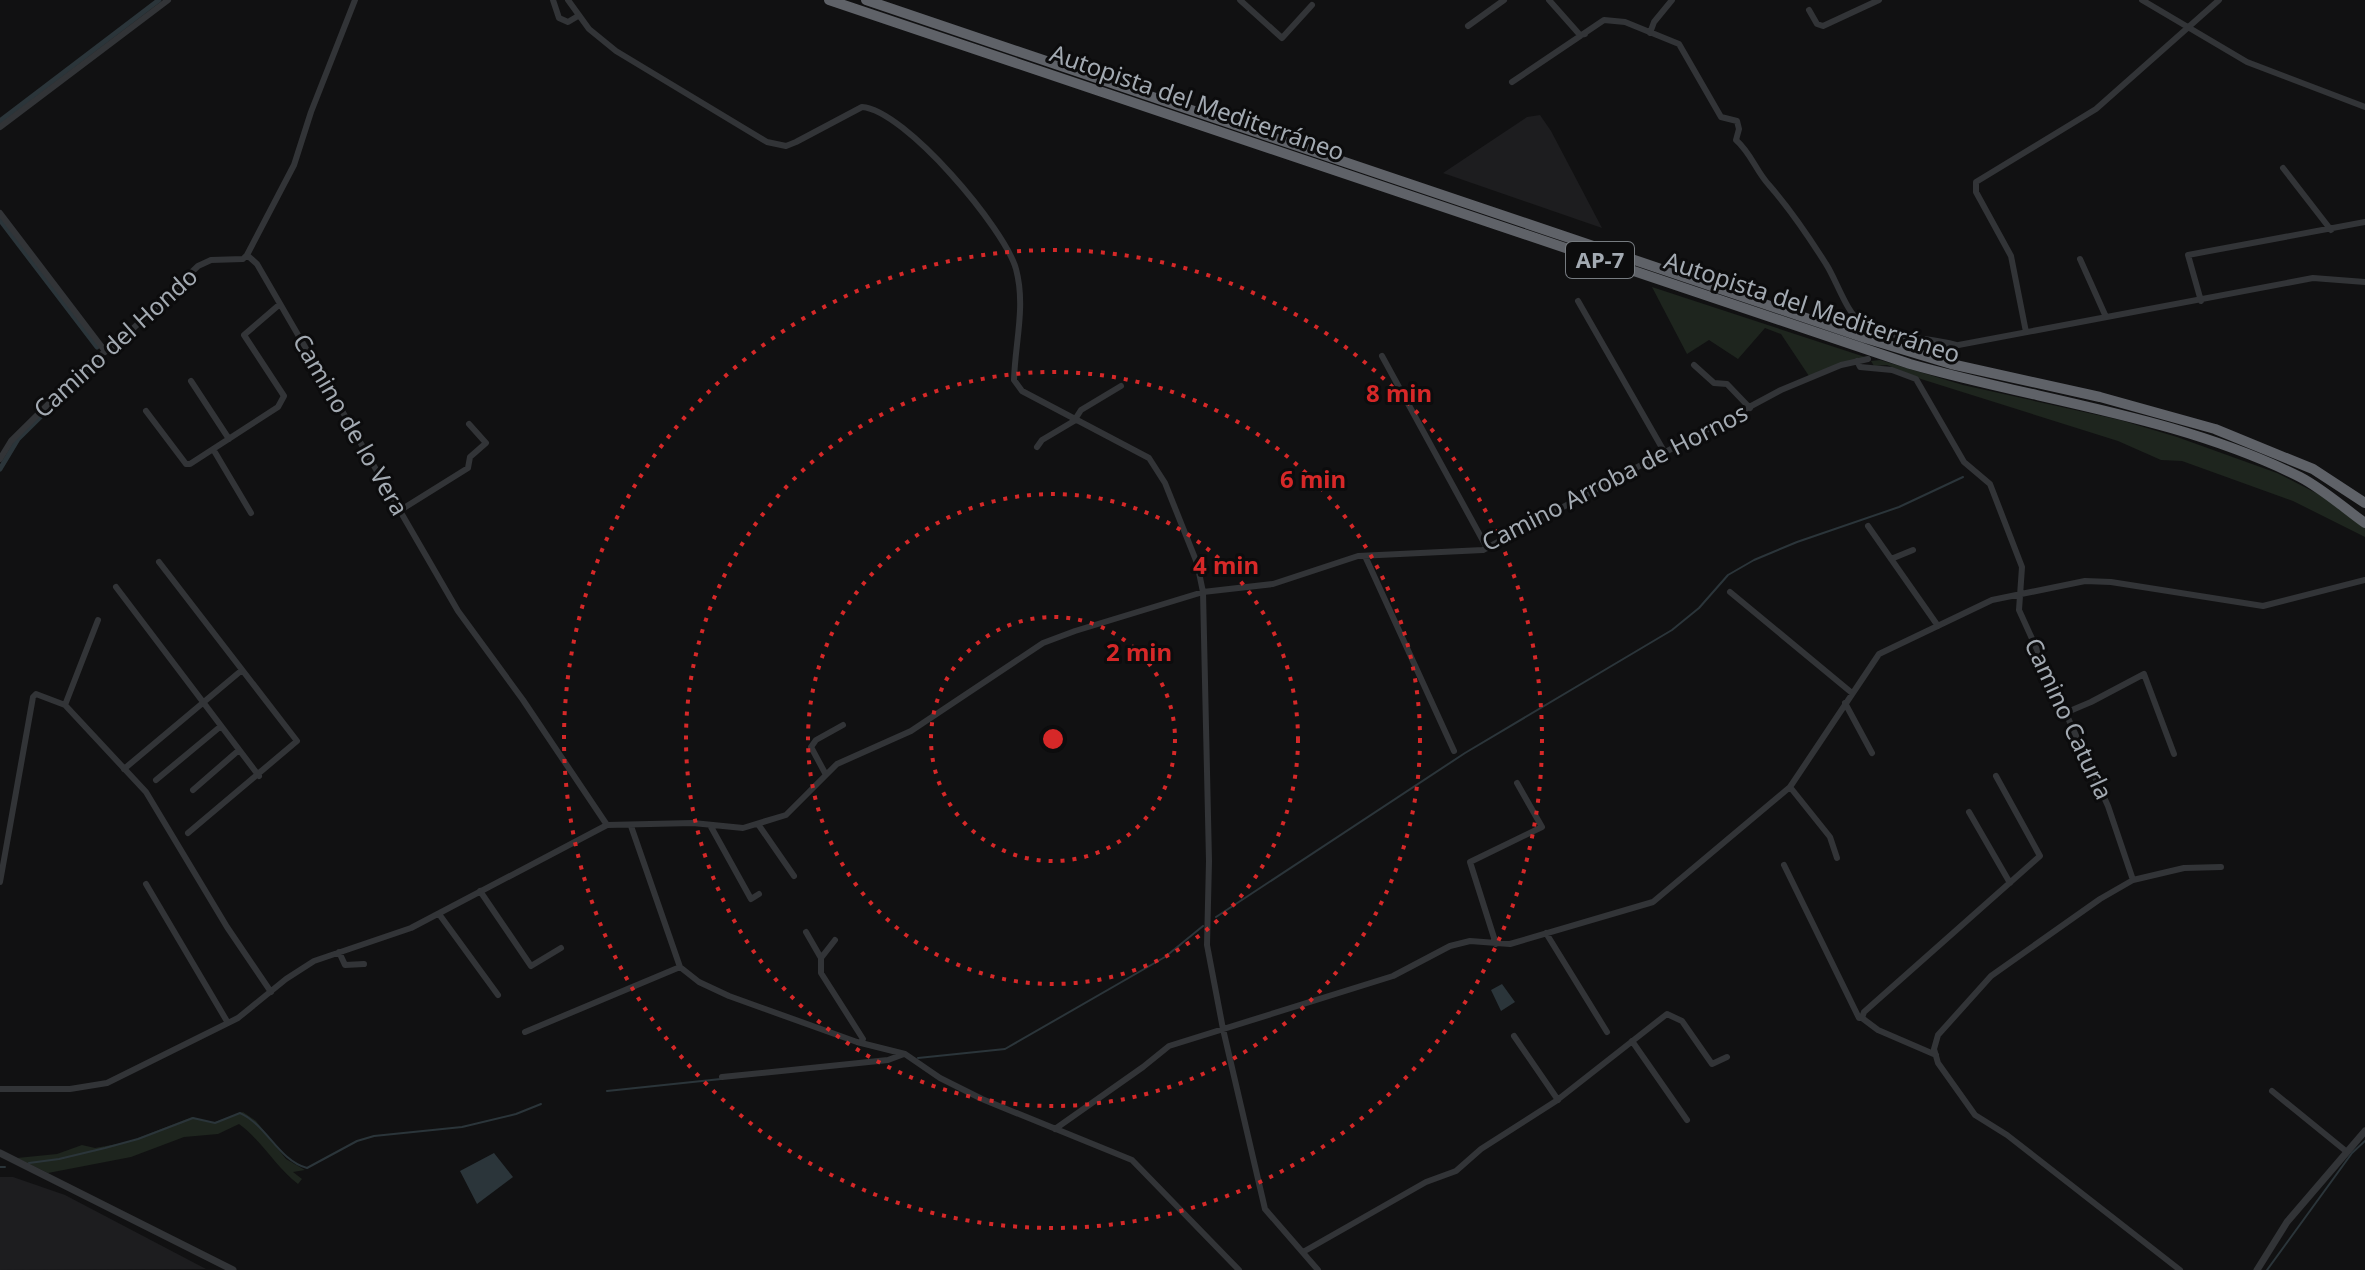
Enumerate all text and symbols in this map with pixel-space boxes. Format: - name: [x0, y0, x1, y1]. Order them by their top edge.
- street label: Autopista del Mediterráneo: [1046, 36, 1349, 167]
- road number: AP-7: [1566, 242, 1634, 278]
- street label: Autopista del Mediterráneo: [1660, 243, 1965, 370]
- street label: Camino del Hondo: [26, 259, 204, 424]
- street label: Camino de lo Vera: [286, 327, 417, 521]
- text: 8 min: [1366, 376, 1432, 409]
- street label: Camino Arroba de Hornos: [1476, 395, 1753, 558]
- text: 6 min: [1280, 462, 1346, 495]
- text: 4 min: [1193, 548, 1259, 581]
- street label: Camino Caturla: [2018, 632, 2121, 804]
- text: 2 min: [1106, 635, 1172, 668]
- centre of rings: [1039, 725, 1067, 753]

